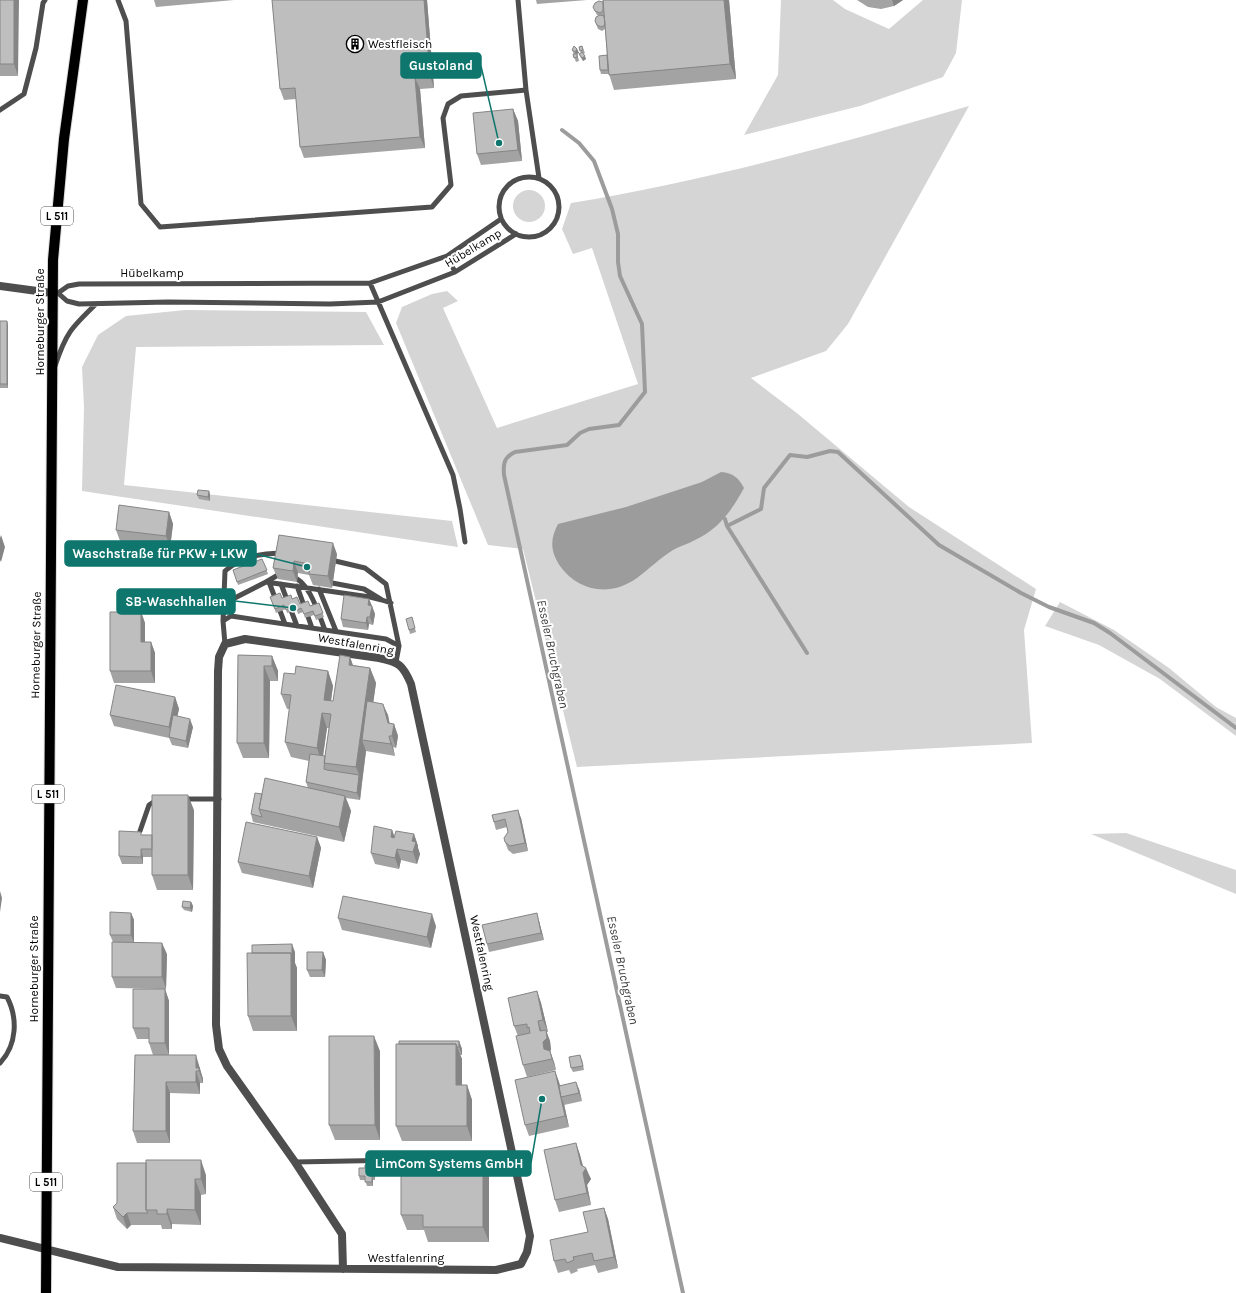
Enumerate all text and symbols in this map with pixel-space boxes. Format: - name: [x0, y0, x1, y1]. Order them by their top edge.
- building icon: Westfleisch: [345, 34, 365, 54]
- place label: Westfleisch: [368, 37, 432, 51]
- callout: Gustoland: [401, 53, 481, 78]
- text: Gustoland: [409, 58, 473, 73]
- road number: L 511: [41, 207, 73, 225]
- street label: Hübelkamp: [442, 226, 504, 270]
- street label: Hübelkamp: [120, 266, 184, 280]
- street label: Horneburger Straße: [33, 268, 47, 376]
- callout: Waschstraße für PKW + LKW: [65, 541, 256, 566]
- text: Waschstraße für PKW + LKW: [73, 546, 248, 561]
- callout: SB-Waschhallen: [117, 589, 235, 614]
- street label: Horneburger Straße: [28, 591, 44, 699]
- text: SB-Waschhallen: [125, 594, 227, 609]
- water label: Esseler Bruchgraben: [534, 598, 572, 710]
- street label: Westfalenring: [317, 630, 395, 658]
- road number: L 511: [32, 785, 64, 803]
- street label: Westfalenring: [467, 914, 497, 992]
- water label: Esseler Bruchgraben: [604, 914, 642, 1026]
- street label: Horneburger Straße: [27, 915, 41, 1023]
- callout: LimCom Systems GmbH: [366, 1151, 531, 1176]
- text: LimCom Systems GmbH: [375, 1156, 523, 1171]
- road number: L 511: [30, 1173, 62, 1191]
- street label: Westfalenring: [368, 1251, 445, 1265]

